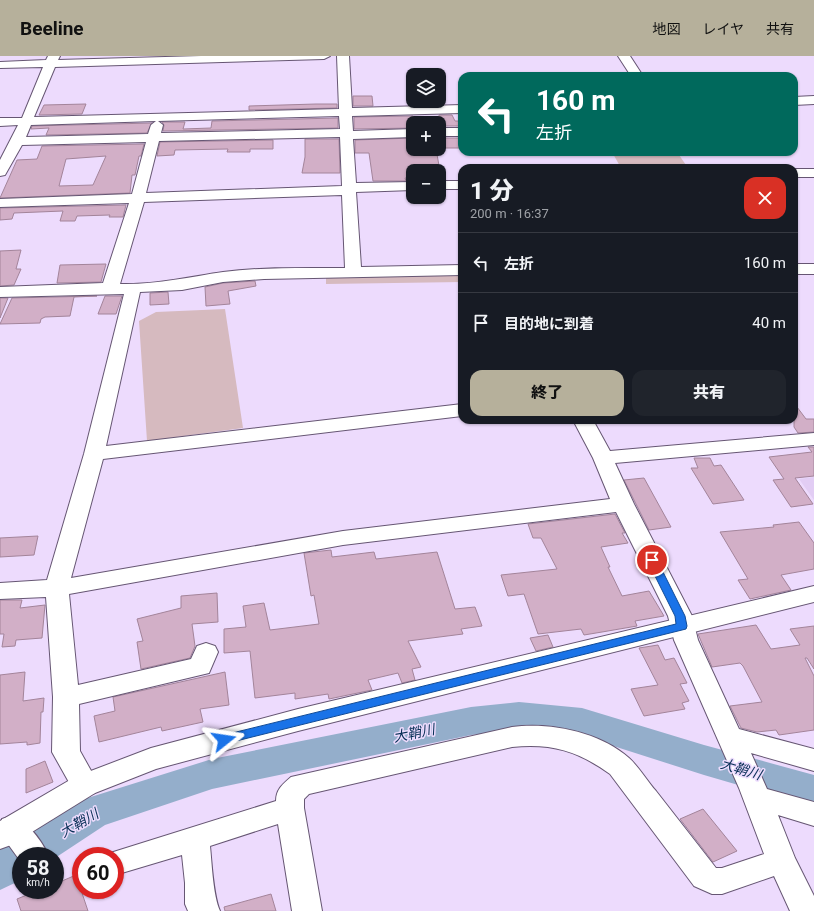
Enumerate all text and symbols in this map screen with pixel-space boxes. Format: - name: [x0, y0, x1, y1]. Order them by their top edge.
- text: Beeline: [20, 17, 84, 40]
- text: 地図: [652, 21, 680, 37]
- text: レイヤ: [702, 21, 744, 37]
- text: 共有: [766, 21, 794, 37]
- map controls: [406, 68, 446, 204]
- button: layers: [406, 68, 446, 108]
- text: 160 m: [536, 84, 615, 117]
- icon: left: [470, 88, 522, 140]
- button: +: [406, 116, 446, 156]
- text: 左折: [536, 122, 572, 143]
- button: −: [406, 164, 446, 204]
- text: 1 分: [470, 177, 514, 205]
- button: close: [744, 177, 786, 219]
- text: 200 m · 16:37: [470, 206, 549, 221]
- icon: left: [470, 252, 492, 274]
- text: 160 m: [744, 254, 786, 272]
- text: 左折: [504, 255, 534, 273]
- icon: arrive: [470, 312, 492, 334]
- text: 40 m: [752, 314, 786, 332]
- text: 目的地に到着: [504, 315, 594, 333]
- button: 終了: [470, 370, 624, 416]
- button: 共有: [632, 370, 786, 416]
- pin: [635, 543, 669, 577]
- icon: arrive: [641, 549, 663, 571]
- position arrow: [203, 719, 245, 761]
- water label: 大鞘川: [392, 721, 438, 745]
- water label: 大鞘川: [719, 755, 765, 783]
- water label: 大鞘川: [57, 805, 103, 840]
- speed limit sign: 60: [72, 847, 124, 899]
- text: 58: [27, 856, 49, 880]
- text: km/h: [26, 877, 50, 888]

